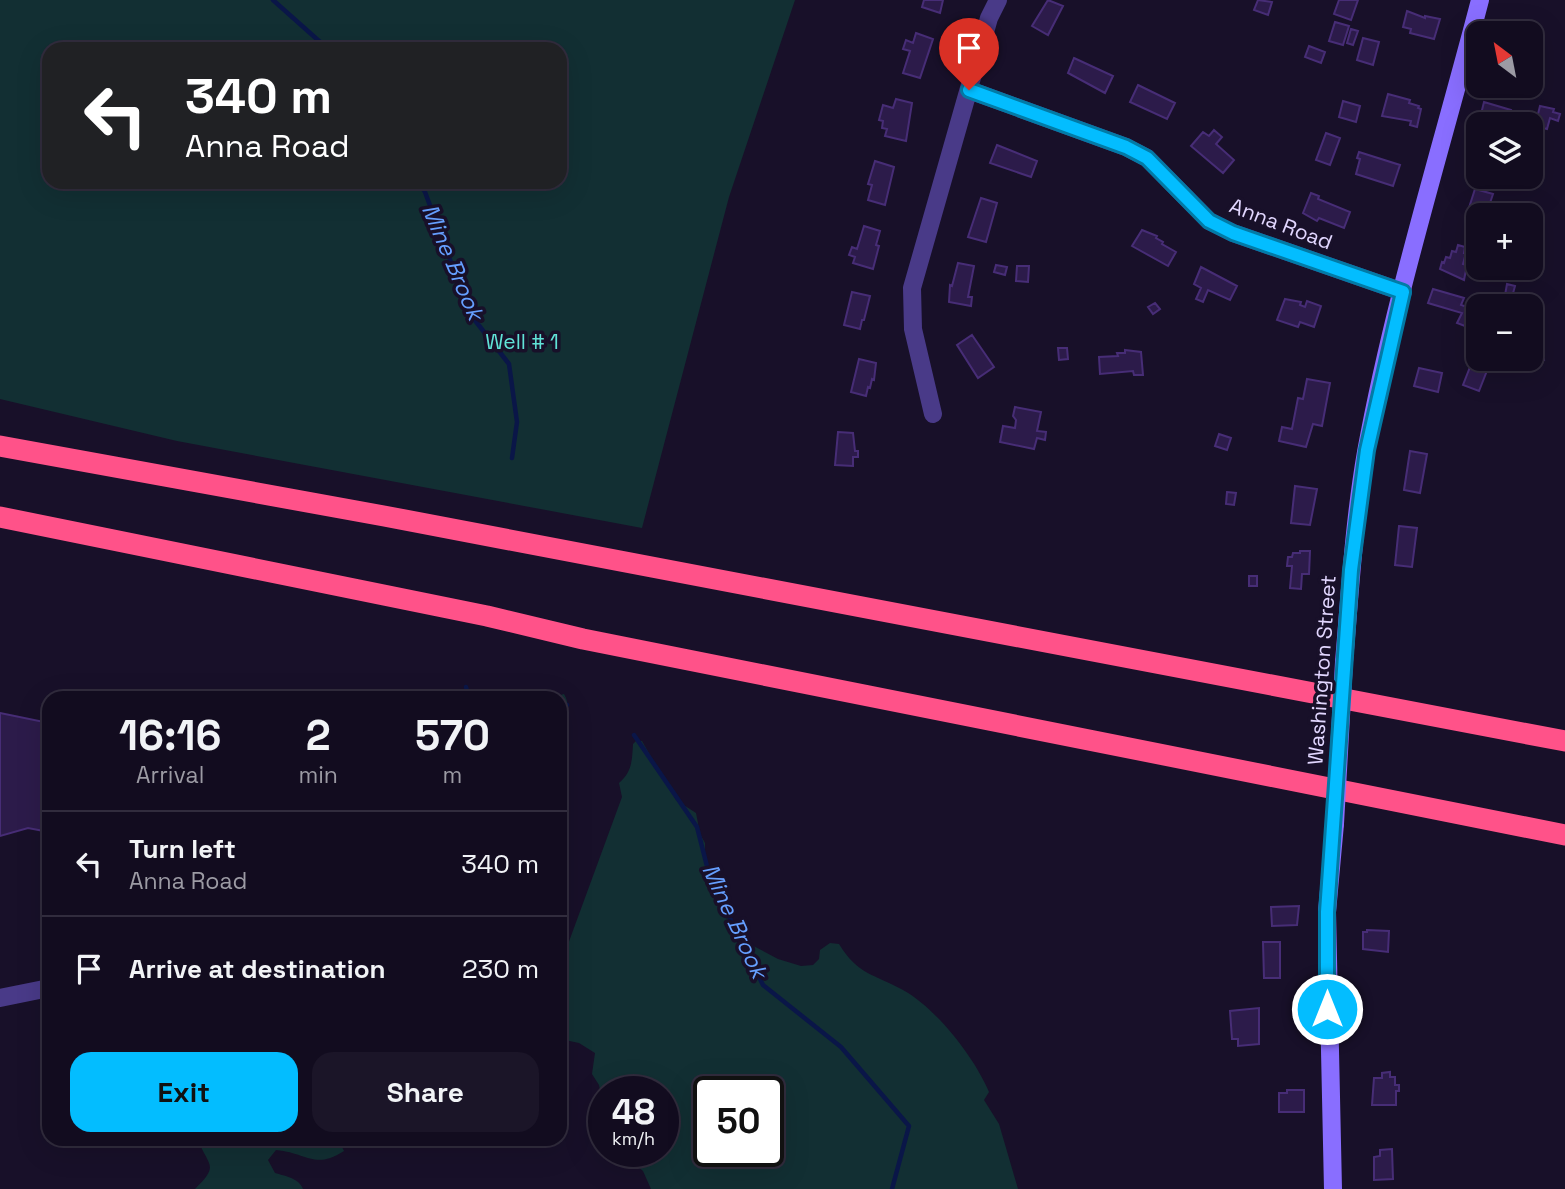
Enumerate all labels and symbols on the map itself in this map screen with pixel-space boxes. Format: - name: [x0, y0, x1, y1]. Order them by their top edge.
- pin: [939, 18, 999, 90]
- north arrow: [1466, 21, 1544, 98]
- street label: Anna Road: [1226, 192, 1336, 255]
- water label: Mine Brook: [415, 199, 492, 327]
- park label: Well # 1: [485, 328, 559, 355]
- street label: Washington Street: [1301, 574, 1342, 766]
- water label: Mine Brook: [695, 859, 776, 986]
- position arrow: [1290, 972, 1364, 1046]
- speed limit sign: 50: [693, 1076, 784, 1167]

